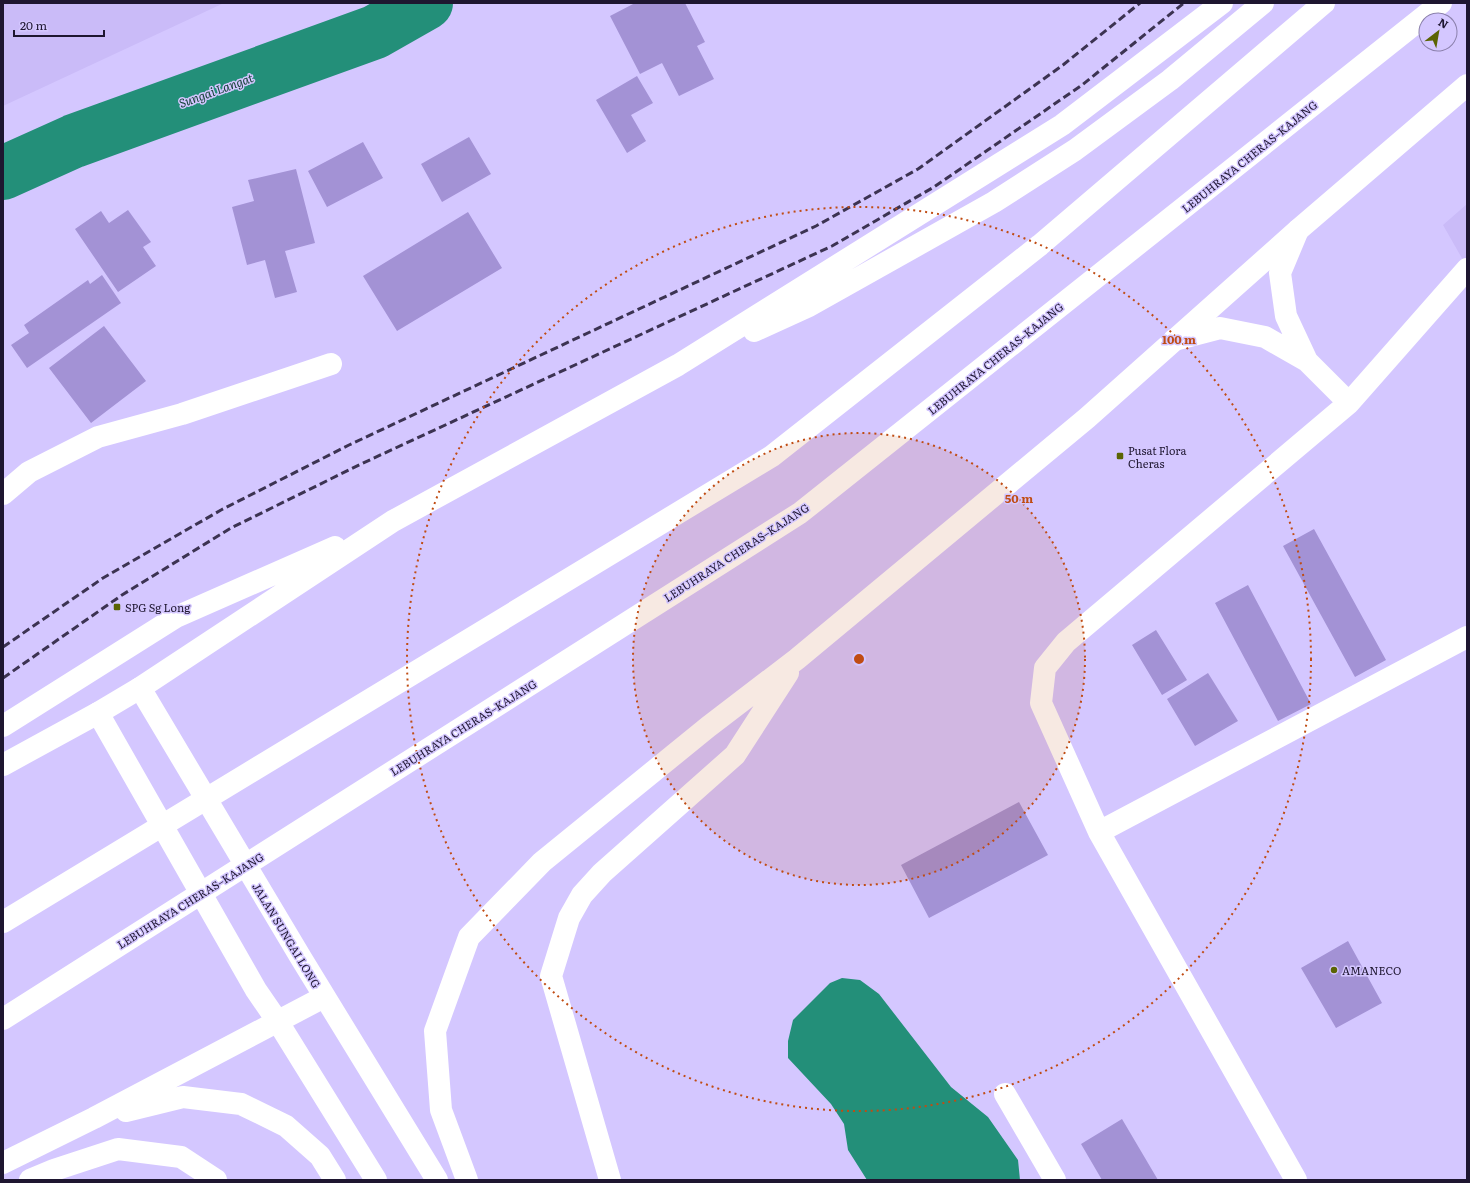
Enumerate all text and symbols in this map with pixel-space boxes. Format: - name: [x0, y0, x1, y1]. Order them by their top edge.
- scale bar: [14, 12, 104, 38]
- north arrow: [1418, 12, 1458, 52]
- text: N: [1436, 13, 1452, 32]
- text: 20 m: [20, 16, 47, 34]
- water label: Sungai Langat: [176, 68, 256, 112]
- street label: LEBUHRAYA CHERAS–KAJANG: [1178, 96, 1320, 216]
- street label: LEBUHRAYA CHERAS–KAJANG: [924, 298, 1066, 418]
- text: 100 m: [1162, 330, 1196, 348]
- place label: Pusat Flora Cheras: [1128, 442, 1186, 471]
- marker: Pusat Flora Cheras: [1115, 451, 1125, 461]
- text: 50 m: [1005, 489, 1033, 507]
- street label: LEBUHRAYA CHERAS–KAJANG: [660, 499, 812, 605]
- place label: SPG Sg Long: [125, 599, 191, 615]
- marker: SPG Sg Long: [112, 602, 122, 612]
- centre of rings: [852, 652, 866, 666]
- street label: LEBUHRAYA CHERAS–KAJANG: [387, 675, 539, 779]
- street label: LEBUHRAYA CHERAS–KAJANG: [114, 848, 266, 952]
- street label: JALAN SUNGAI LONG: [249, 879, 325, 991]
- place label: AMANECO: [1342, 962, 1401, 978]
- marker: AMANECO: [1329, 965, 1339, 975]

